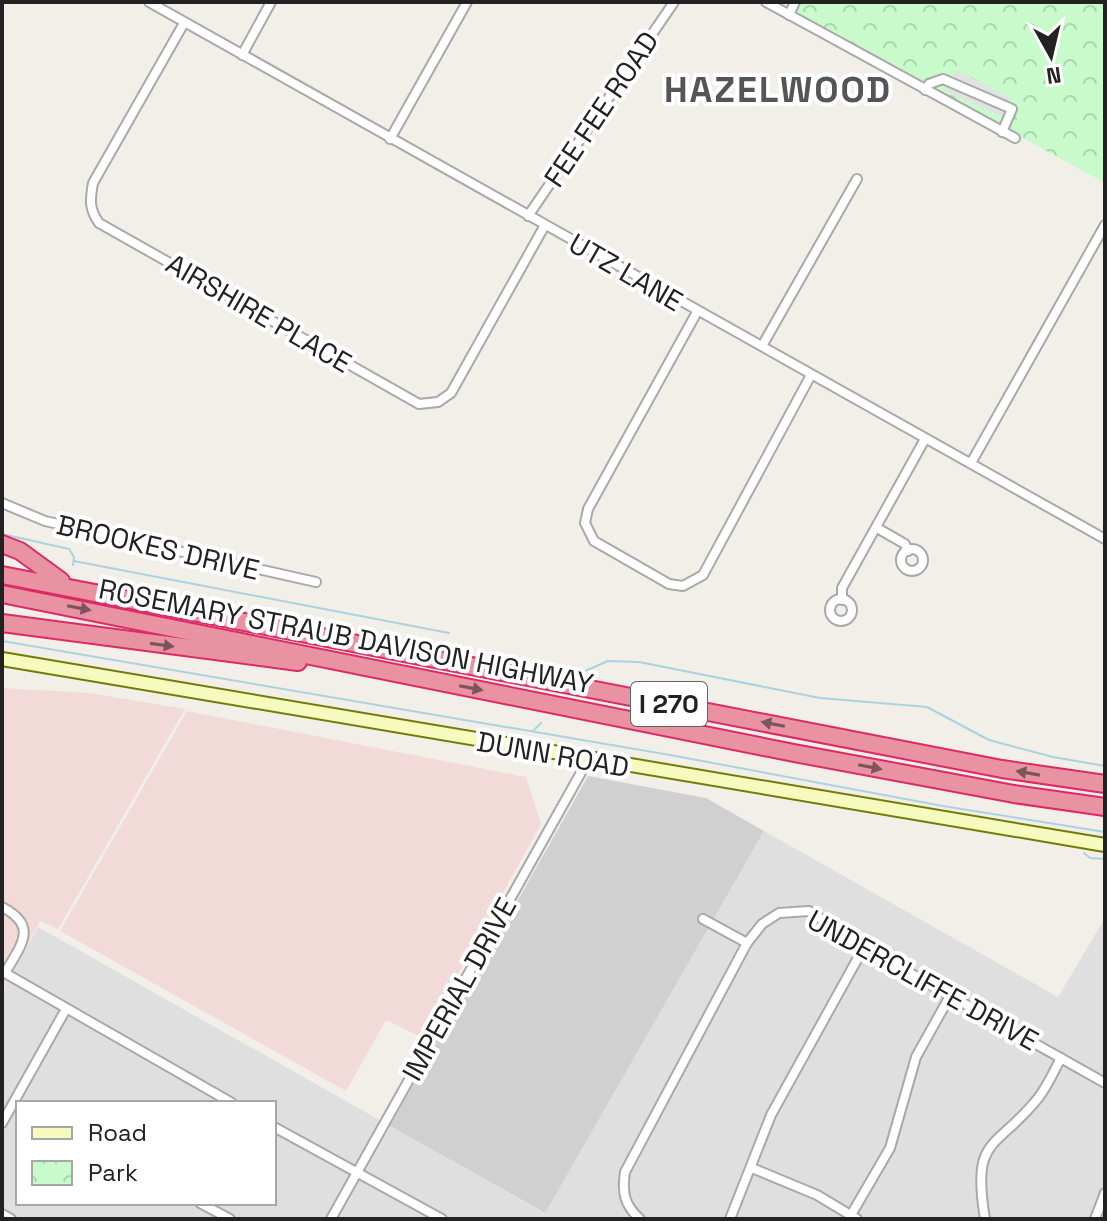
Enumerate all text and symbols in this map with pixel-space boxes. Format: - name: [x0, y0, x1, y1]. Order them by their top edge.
- north arrow: [1011, 16, 1091, 96]
- street label: FEE FEE ROAD: [536, 24, 666, 194]
- text: N: [1045, 61, 1063, 91]
- district label: HAZELWOOD: [664, 67, 892, 113]
- street label: UTZ LANE: [563, 225, 689, 319]
- street label: AIRSHIRE PLACE: [160, 245, 358, 381]
- street label: BROOKES DRIVE: [53, 506, 263, 588]
- street label: ROSEMARY STRAUB DAVISON HIGHWAY: [96, 570, 596, 702]
- one-way arrow: [66, 603, 91, 615]
- one-way arrow: [150, 639, 175, 652]
- one-way arrow: [458, 682, 483, 694]
- road number: I 270: [631, 682, 707, 726]
- one-way arrow: [760, 717, 785, 730]
- street label: DUNN ROAD: [474, 723, 632, 785]
- one-way arrow: [858, 761, 883, 773]
- one-way arrow: [1015, 767, 1040, 779]
- street label: IMPERIAL DRIVE: [394, 891, 524, 1087]
- street label: UNDERCLIFFE DRIVE: [801, 902, 1045, 1058]
- legend: [16, 1101, 276, 1205]
- text: Road: [88, 1117, 147, 1148]
- text: Park: [88, 1157, 138, 1188]

